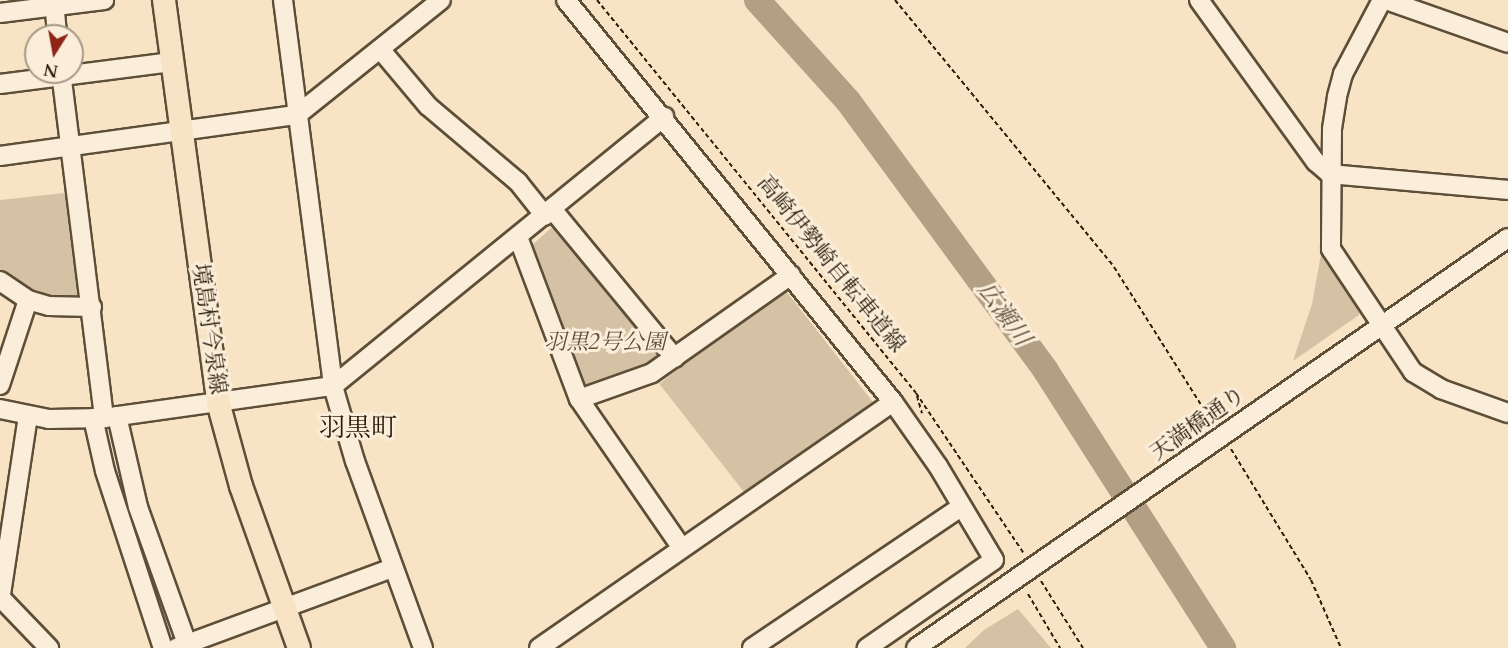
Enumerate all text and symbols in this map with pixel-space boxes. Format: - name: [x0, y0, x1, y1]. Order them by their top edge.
- north arrow: [24, 24, 84, 84]
- text: N: [42, 58, 60, 82]
- street label: 高崎伊勢崎自転車道線: [752, 170, 910, 358]
- street label: 境島村今泉線: [187, 262, 231, 396]
- water label: 広瀬川: [971, 276, 1037, 352]
- park label: 羽黒2号公園: [544, 330, 666, 356]
- street label: 天満橋通り: [1145, 382, 1251, 466]
- district label: 羽黒町: [319, 412, 397, 444]

